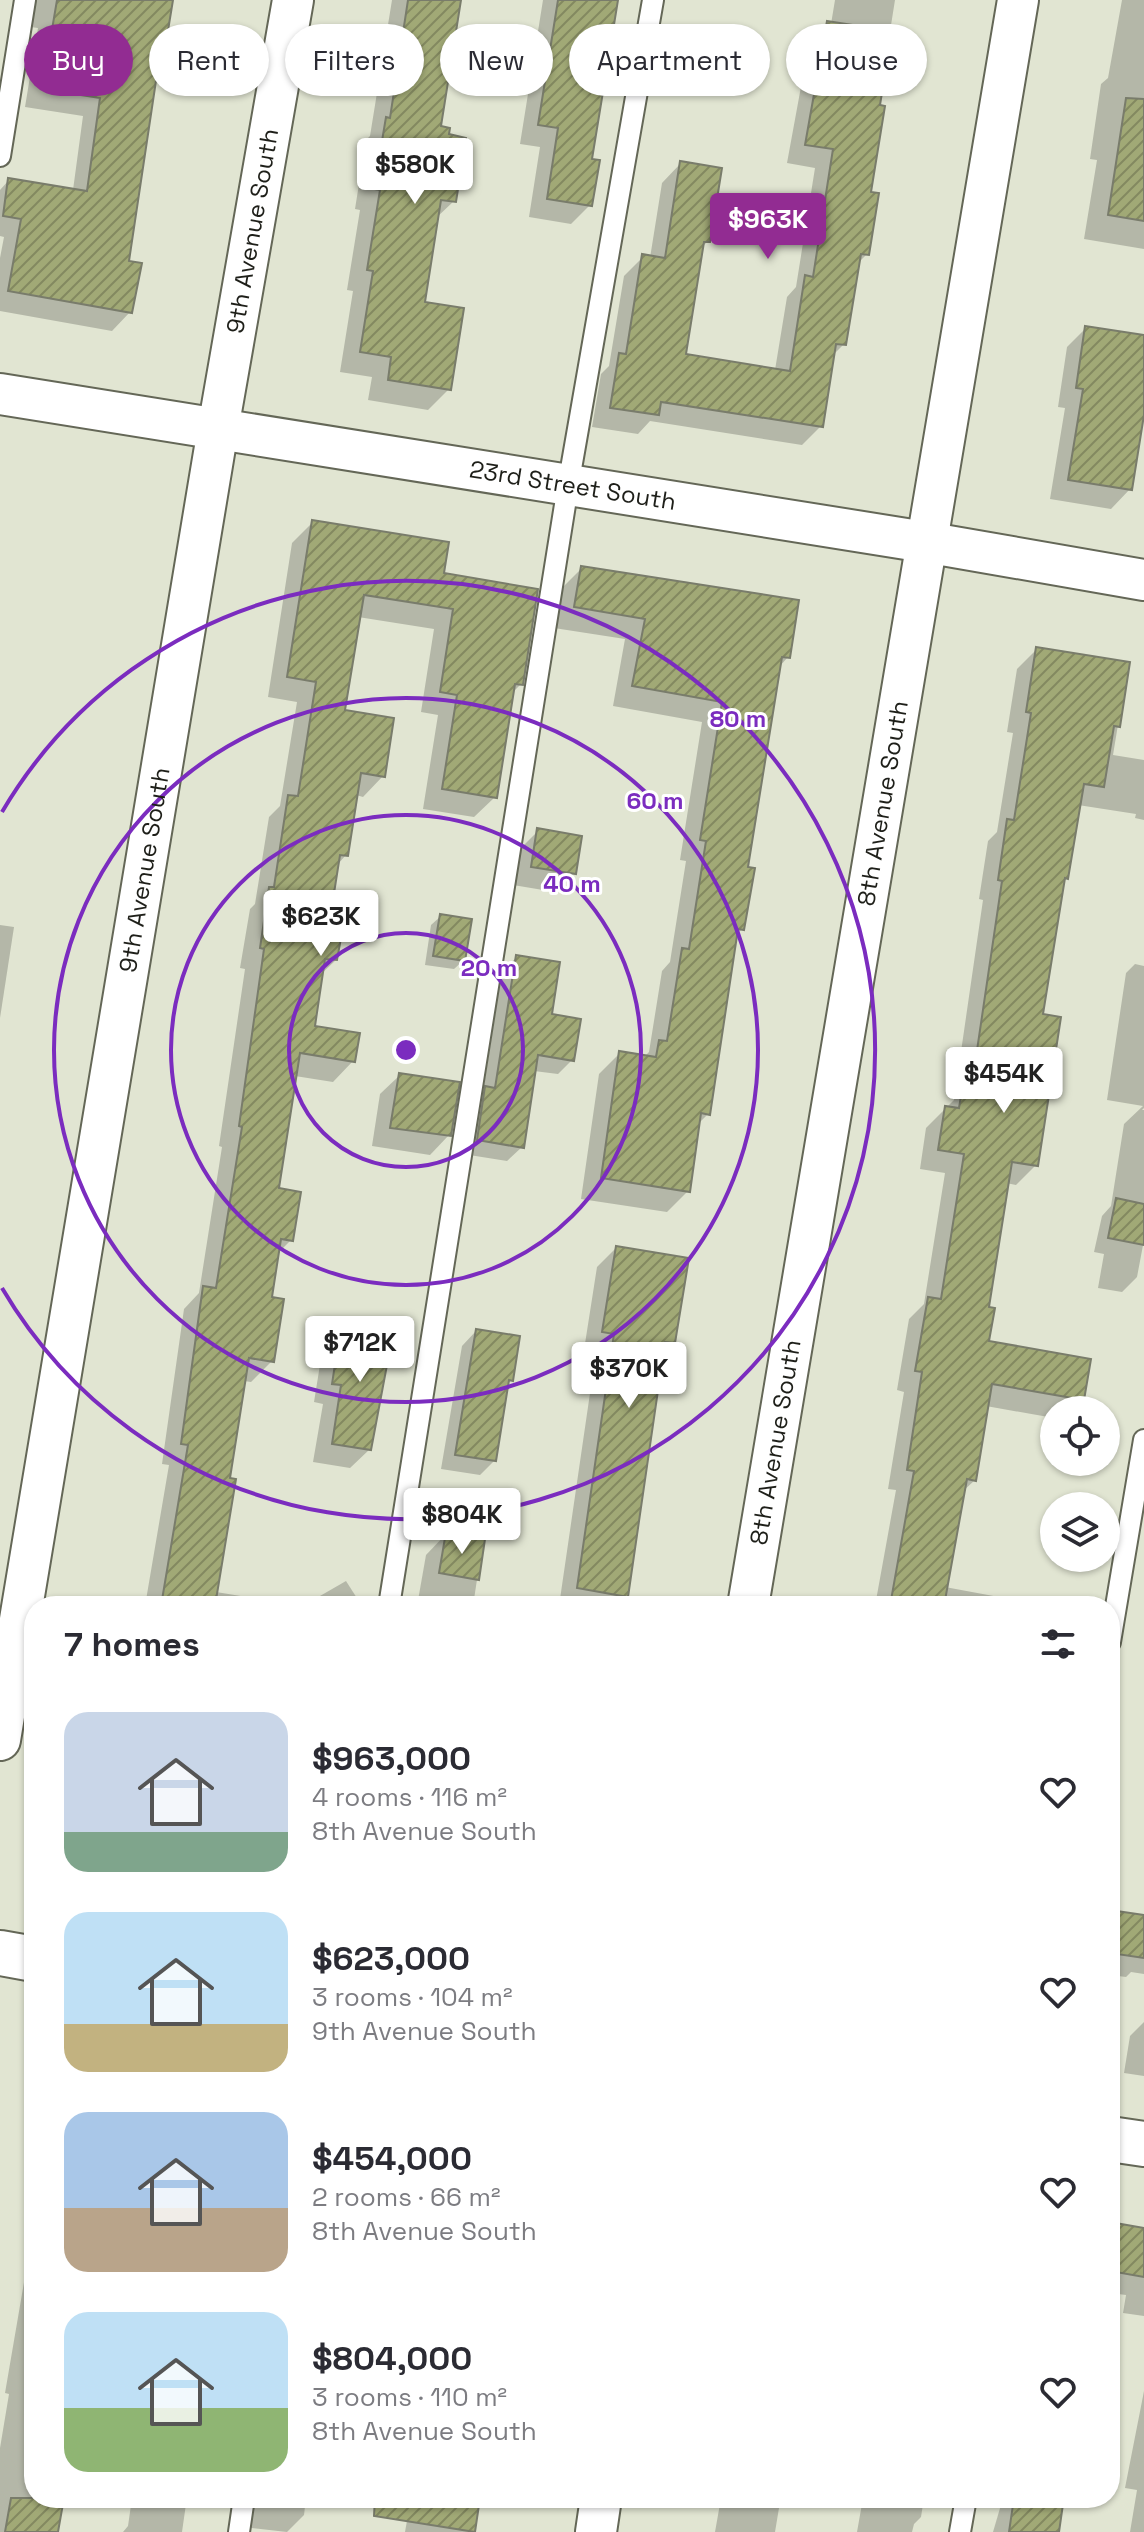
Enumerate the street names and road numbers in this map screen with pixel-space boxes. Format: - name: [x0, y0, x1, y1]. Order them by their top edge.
- street label: 9th Avenue South: [219, 126, 285, 336]
- street label: 23rd Street South: [467, 453, 678, 517]
- street label: 8th Avenue South: [850, 698, 915, 908]
- street label: 9th Avenue South: [112, 765, 176, 975]
- street label: 8th Avenue South: [743, 1337, 808, 1547]

